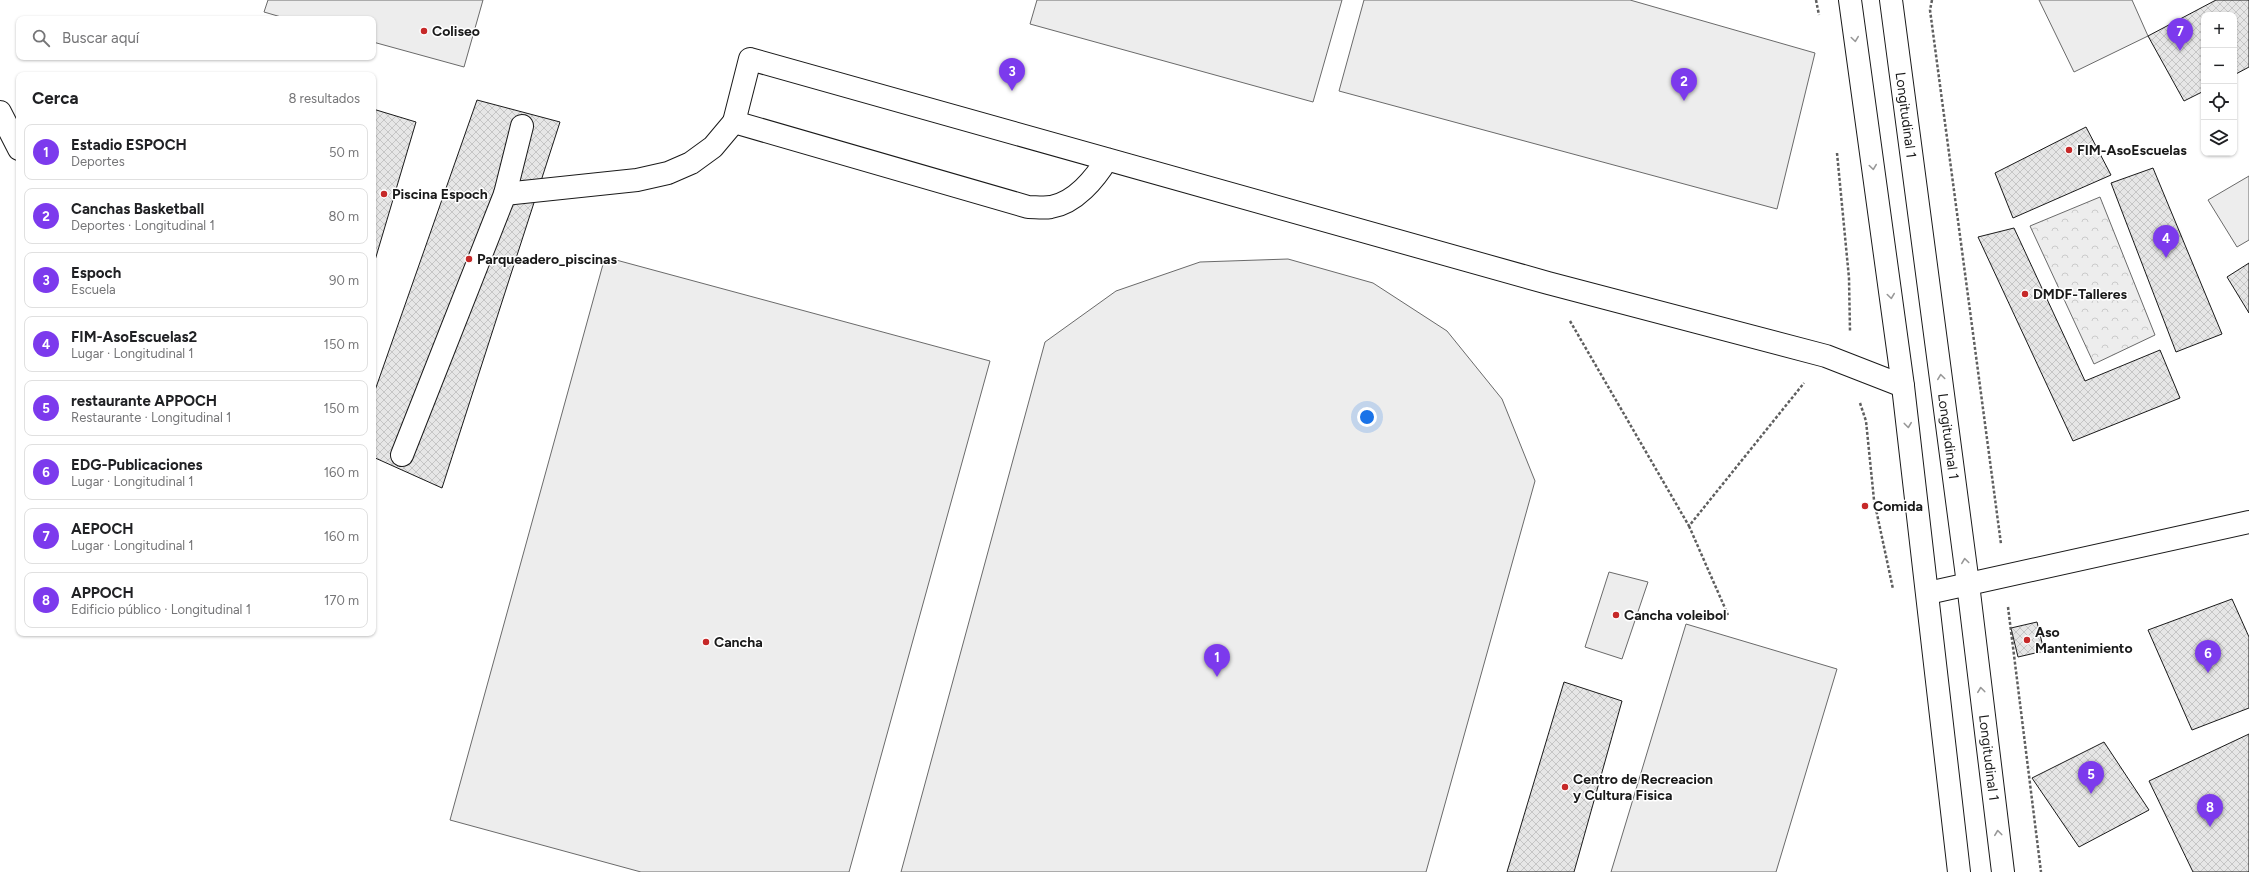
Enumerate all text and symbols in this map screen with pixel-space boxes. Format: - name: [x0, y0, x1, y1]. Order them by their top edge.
- map controls: [2201, 12, 2237, 156]
- button: +: [2201, 12, 2237, 48]
- search box: [16, 16, 376, 60]
- pin: 7: [2167, 18, 2193, 51]
- place label: Coliseo: [432, 23, 480, 40]
- marker: Coliseo: [419, 26, 429, 36]
- icon: search: [30, 27, 52, 49]
- text: Buscar aquí: [62, 29, 139, 47]
- one-way arrow: [1850, 36, 1859, 42]
- button: −: [2201, 48, 2237, 84]
- pin: 3: [999, 58, 1025, 91]
- pin: 2: [1671, 68, 1697, 101]
- street label: Longitudinal 1: [1892, 71, 1920, 159]
- button: locate: [2201, 84, 2237, 120]
- text: Cerca: [32, 88, 79, 108]
- text: 8 resultados: [288, 91, 360, 106]
- button: layers: [2201, 120, 2237, 156]
- text: Estadio ESPOCH: [71, 136, 187, 154]
- place label: FIM-AsoEscuelas: [2077, 142, 2187, 159]
- text: 1: [43, 145, 49, 160]
- text: 50 m: [329, 145, 359, 160]
- marker: FIM-AsoEscuelas: [2064, 145, 2074, 155]
- text: Deportes: [71, 154, 125, 169]
- one-way arrow: [1868, 164, 1877, 170]
- place label: Piscina Espoch: [392, 186, 488, 203]
- marker: Piscina Espoch: [379, 189, 389, 199]
- text: Canchas Basketball: [71, 200, 204, 218]
- text: 2: [42, 209, 50, 224]
- text: 80 m: [328, 209, 359, 224]
- text: Deportes · Longitudinal 1: [71, 218, 215, 233]
- pin: 4: [2153, 225, 2179, 258]
- place label: Parqueadero_piscinas: [477, 251, 617, 268]
- marker: Parqueadero_piscinas: [464, 254, 474, 264]
- text: Espoch: [71, 264, 121, 282]
- text: 3: [42, 273, 50, 288]
- text: 90 m: [329, 273, 359, 288]
- text: Escuela: [71, 282, 116, 297]
- place label: DMDF-Talleres: [2033, 286, 2127, 303]
- marker: DMDF-Talleres: [2020, 289, 2030, 299]
- one-way arrow: [1886, 293, 1895, 299]
- text: FIM-AsoEscuelas2: [71, 328, 197, 346]
- text: 4: [42, 337, 50, 352]
- text: 150 m: [324, 337, 359, 352]
- text: Lugar · Longitudinal 1: [71, 346, 194, 361]
- one-way arrow: [1936, 374, 1945, 380]
- text: restaurante APPOCH: [71, 392, 217, 410]
- street label: Longitudinal 1: [1934, 392, 1962, 480]
- text: 5: [42, 401, 50, 416]
- text: 150 m: [324, 401, 359, 416]
- your location: [1357, 407, 1377, 427]
- text: Restaurante · Longitudinal 1: [71, 410, 231, 425]
- one-way arrow: [1903, 422, 1912, 428]
- text: EDG-Publicaciones: [71, 456, 203, 474]
- text: 6: [42, 465, 50, 480]
- text: 160 m: [324, 465, 359, 480]
- text: Lugar · Longitudinal 1: [71, 474, 194, 489]
- place label: Comida: [1873, 498, 1923, 515]
- marker: Comida: [1860, 501, 1870, 511]
- text: AEPOCH: [71, 520, 134, 538]
- text: 7: [42, 529, 50, 544]
- text: 160 m: [324, 529, 359, 544]
- text: Lugar · Longitudinal 1: [71, 538, 194, 553]
- one-way arrow: [1961, 558, 1970, 564]
- text: APPOCH: [71, 584, 134, 602]
- text: 8: [42, 593, 50, 608]
- text: 170 m: [324, 593, 359, 608]
- text: Edificio público · Longitudinal 1: [71, 602, 251, 617]
- place label: Cancha voleibol: [1624, 607, 1726, 624]
- marker: Cancha voleibol: [1611, 610, 1621, 620]
- place label: Aso Mantenimiento: [2035, 624, 2133, 657]
- place label: Cancha: [714, 634, 763, 651]
- marker: Aso Mantenimiento: [2022, 635, 2032, 645]
- marker: Cancha: [701, 637, 711, 647]
- pin: 6: [2195, 640, 2221, 673]
- pin: 1: [1204, 644, 1230, 677]
- one-way arrow: [1977, 687, 1986, 693]
- street label: Longitudinal 1: [1975, 714, 2002, 802]
- pin: 5: [2078, 761, 2104, 794]
- place label: Centro de Recreacion y Cultura Fisica: [1573, 771, 1713, 804]
- marker: Centro de Recreacion y Cultura Fisica: [1560, 782, 1570, 792]
- pin: 8: [2197, 794, 2223, 827]
- one-way arrow: [1994, 830, 2003, 836]

